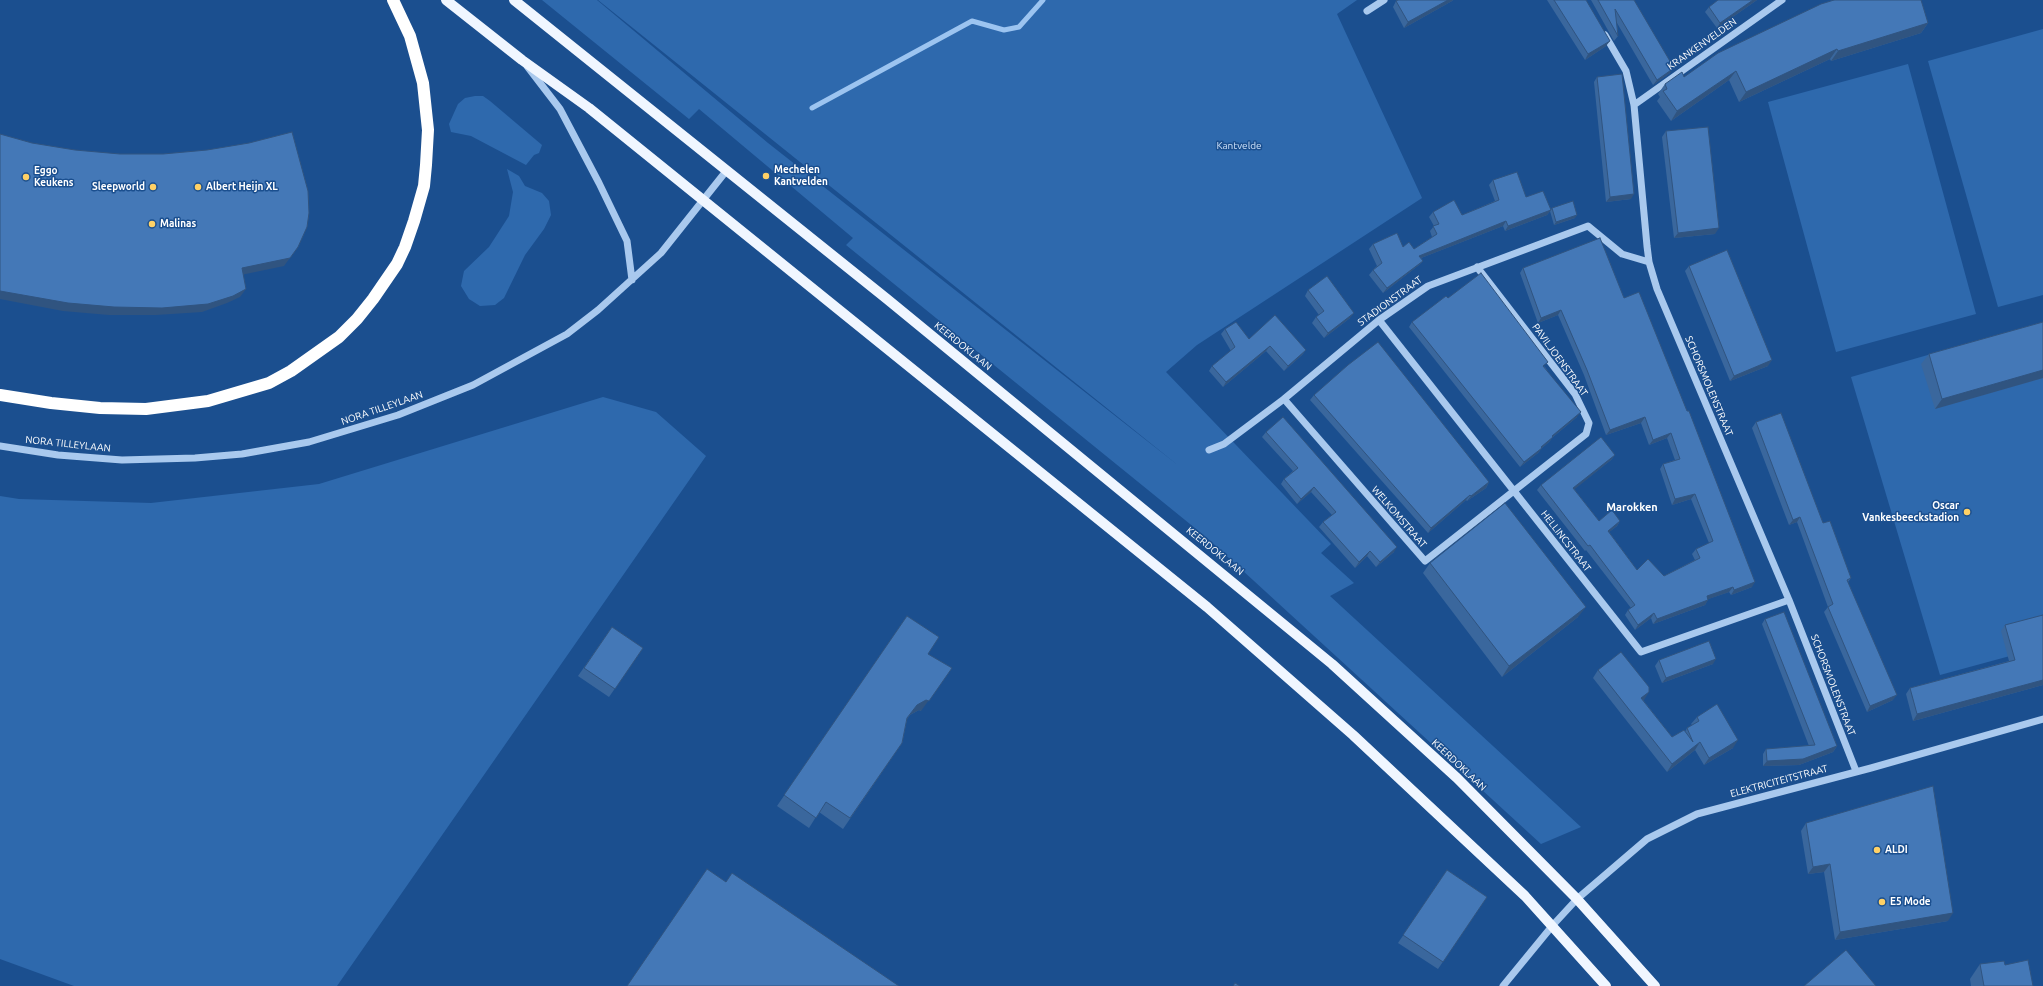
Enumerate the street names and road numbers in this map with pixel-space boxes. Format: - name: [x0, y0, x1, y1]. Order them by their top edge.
- street label: KRANKENVELDEN: [1665, 16, 1739, 72]
- street label: STADIONSTRAAT: [1355, 274, 1425, 328]
- street label: KEERDOKLAAN: [932, 319, 994, 373]
- street label: PAVILJOENSTRAAT: [1530, 321, 1590, 399]
- street label: SCHORSMOLENSTRAAT: [1682, 334, 1736, 438]
- street label: NORA TILLEYLAAN: [340, 388, 424, 428]
- street label: NORA TILLEYLAAN: [25, 434, 111, 454]
- street label: WELKOMSTRAAT: [1369, 484, 1429, 550]
- street label: HELLINCSTRAAT: [1538, 508, 1594, 574]
- street label: KEERDOKLAAN: [1184, 524, 1246, 578]
- street label: SCHORSMOLENSTRAAT: [1808, 633, 1858, 737]
- street label: KEERDOKLAAN: [1429, 737, 1489, 793]
- street label: ELEKTRICITEITSTRAAT: [1729, 762, 1829, 800]

